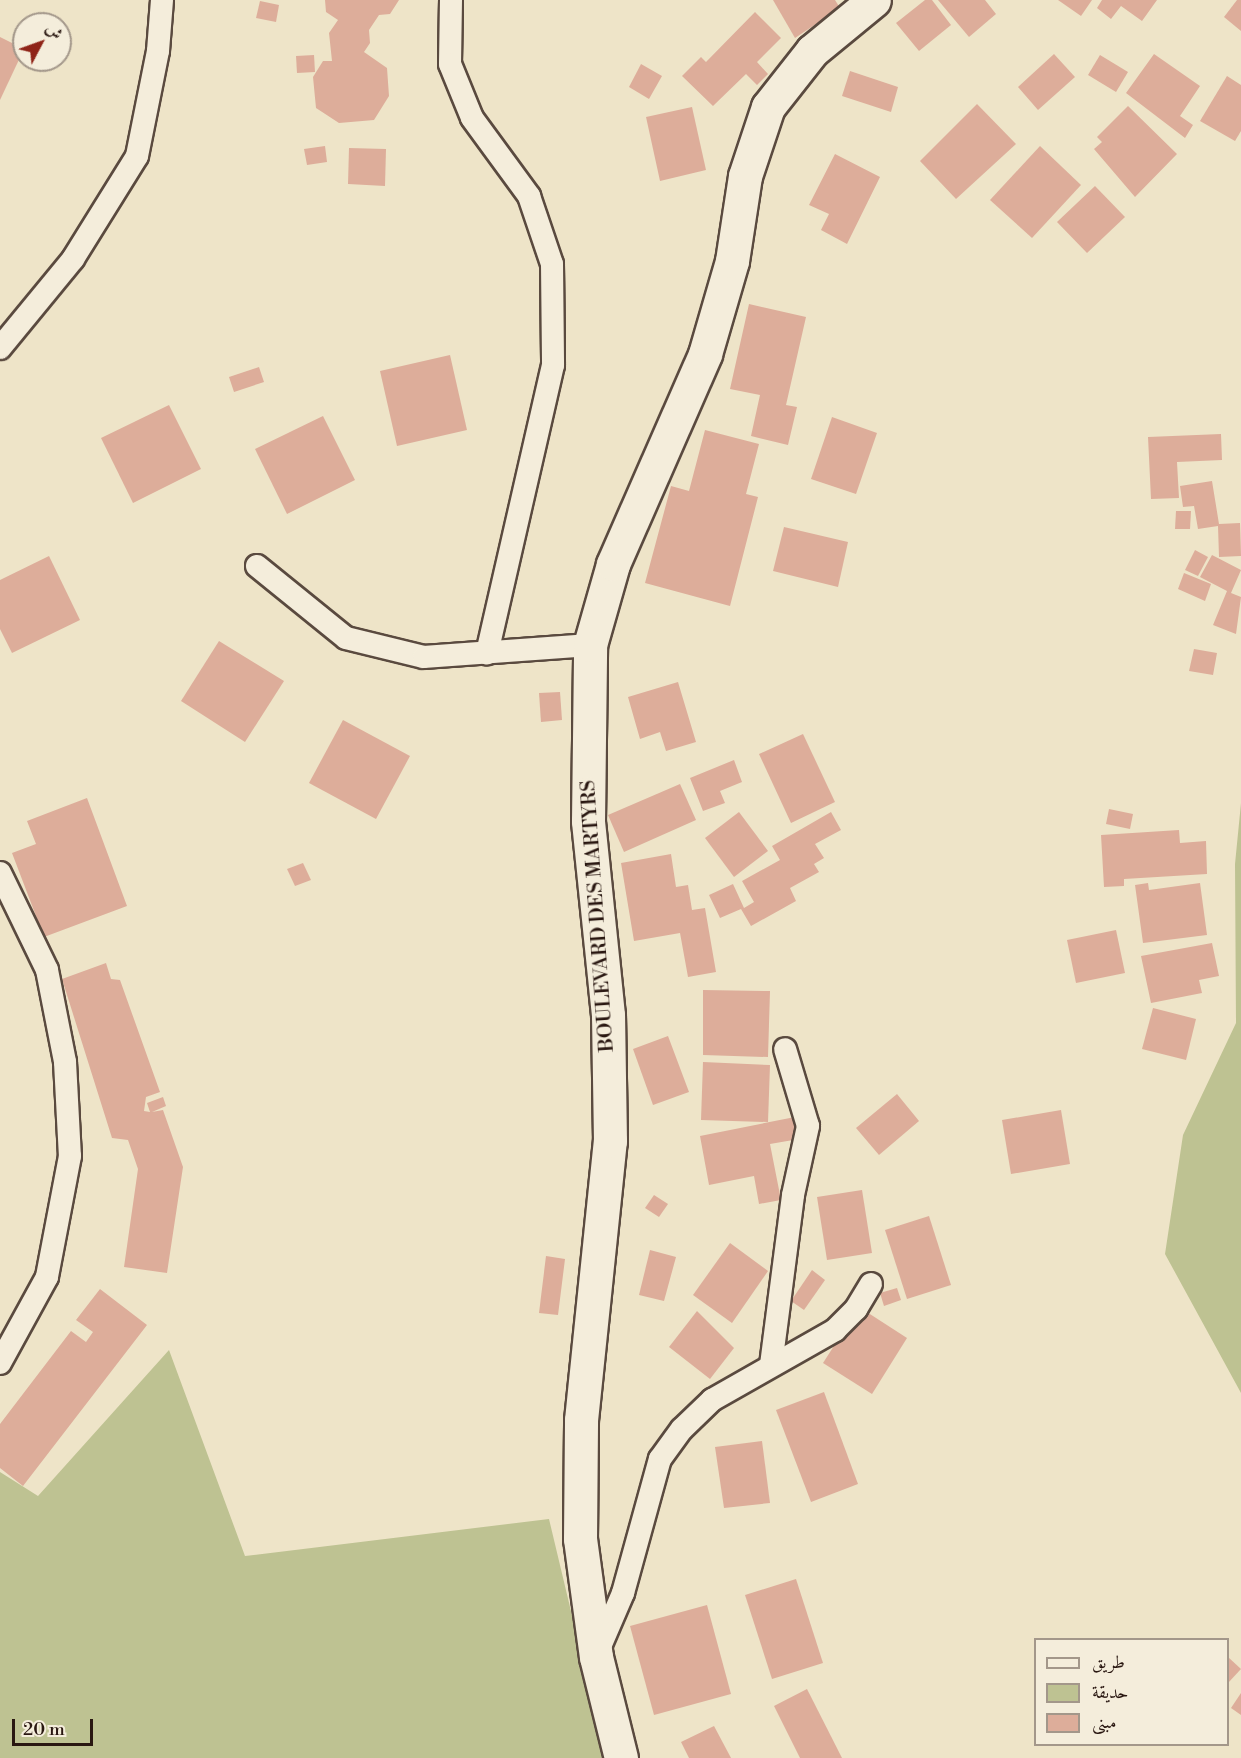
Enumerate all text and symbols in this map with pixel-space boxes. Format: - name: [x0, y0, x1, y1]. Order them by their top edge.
- north arrow: [12, 12, 72, 72]
- text: ش: [41, 19, 67, 44]
- street label: BOULEVARD DES MARTYRS: [577, 779, 619, 1053]
- legend: [1034, 1638, 1229, 1746]
- text: طريق: [1092, 1651, 1125, 1674]
- text: حديقة: [1092, 1681, 1128, 1704]
- scale bar: [15, 1707, 96, 1745]
- text: مبنى: [1092, 1711, 1117, 1734]
- text: 20 m: [23, 1718, 65, 1741]

